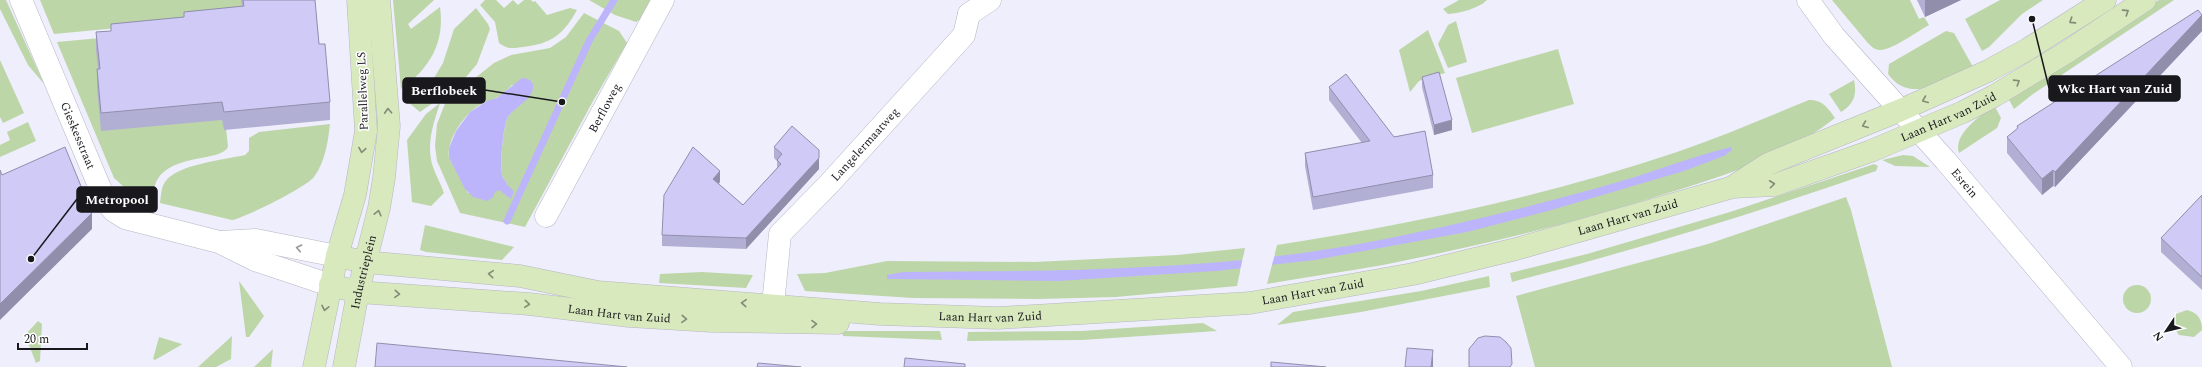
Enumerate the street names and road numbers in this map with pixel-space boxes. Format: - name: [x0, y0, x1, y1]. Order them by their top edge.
- street label: Parallelweg LS: [352, 51, 374, 131]
- street label: Berfloweg: [583, 79, 626, 136]
- street label: Laan Hart van Zuid: [1897, 87, 2000, 147]
- street label: Gieskesstraat: [55, 99, 101, 172]
- street label: Langelermaatweg: [826, 103, 904, 186]
- street label: Esrein: [1946, 164, 1983, 202]
- street label: Laan Hart van Zuid: [1575, 194, 1680, 240]
- street label: Industrieplein: [346, 233, 381, 311]
- street label: Laan Hart van Zuid: [1260, 273, 1366, 310]
- street label: Laan Hart van Zuid: [567, 299, 672, 328]
- street label: Laan Hart van Zuid: [938, 306, 1043, 328]

